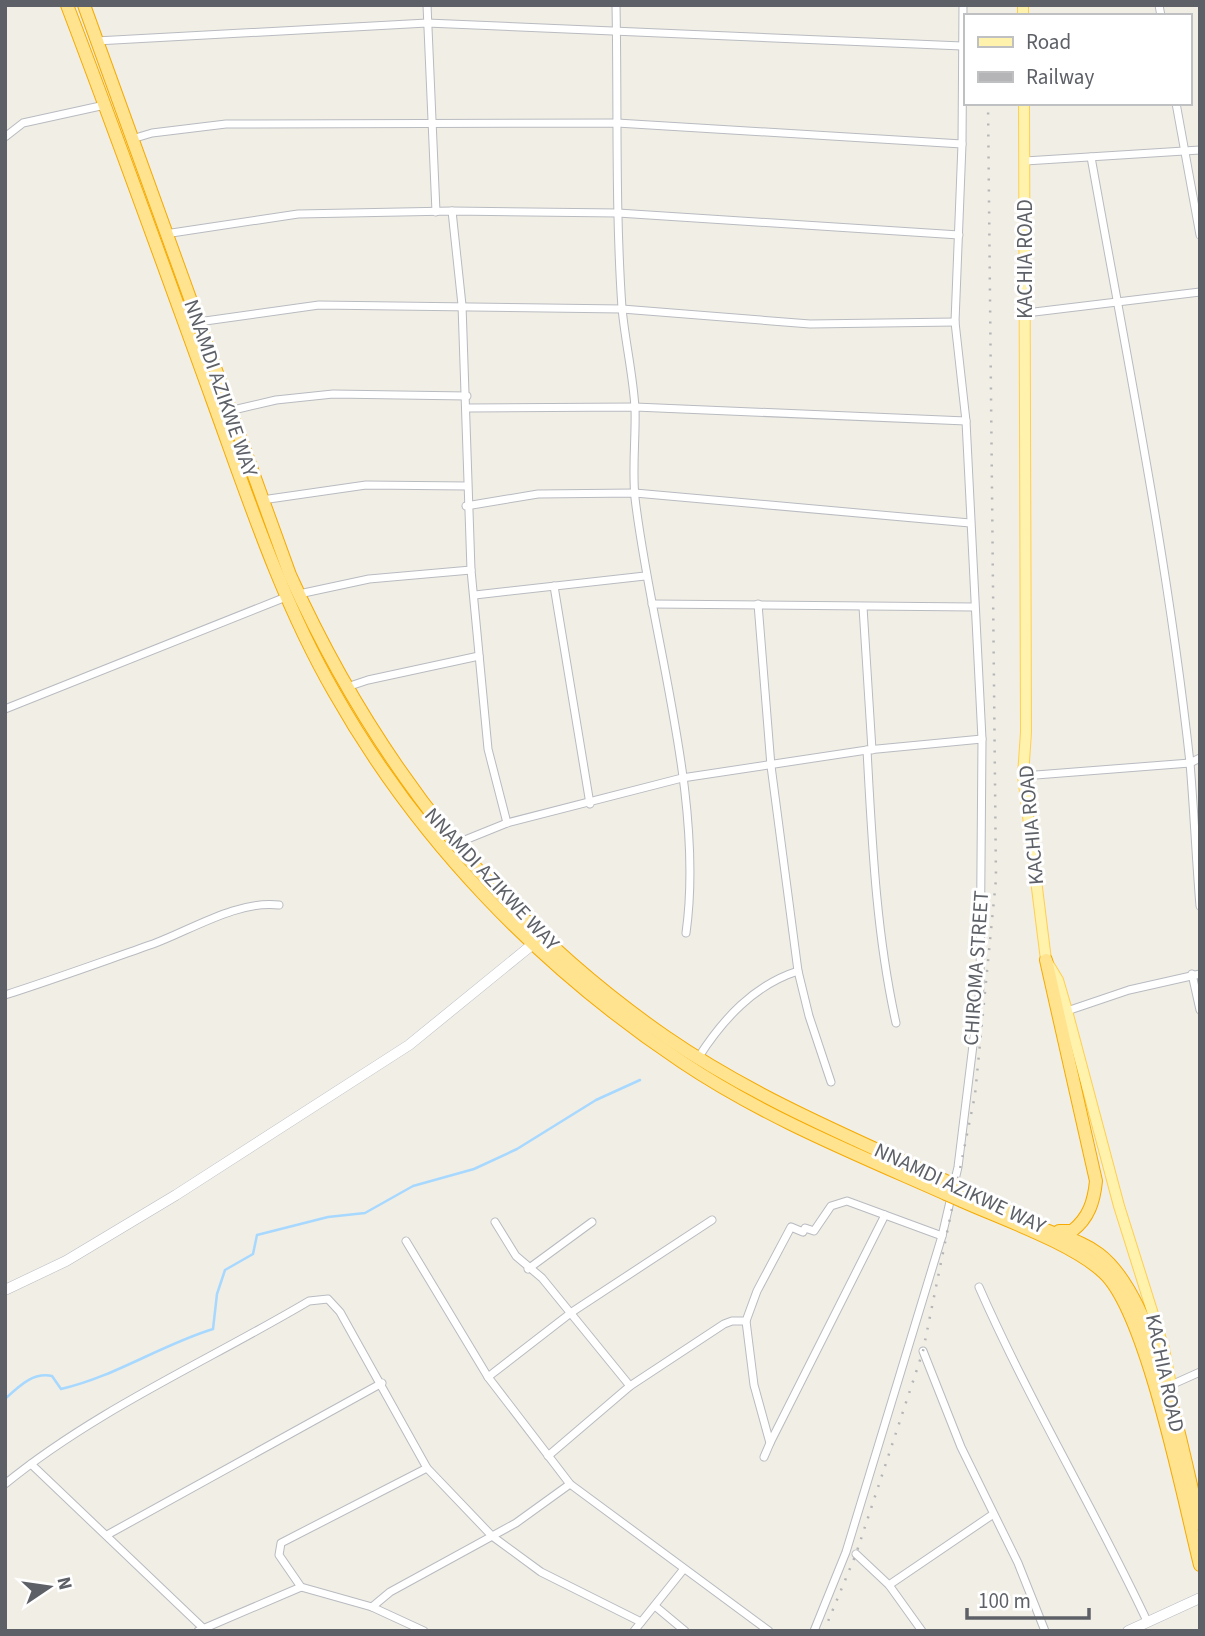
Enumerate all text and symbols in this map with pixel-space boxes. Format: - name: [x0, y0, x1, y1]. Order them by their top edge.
- legend: [964, 14, 1191, 105]
- text: Road: [1026, 27, 1071, 57]
- text: Railway: [1026, 62, 1094, 92]
- street label: KACHIA ROAD: [1010, 199, 1040, 319]
- street label: NNAMDI AZIKWE WAY: [177, 295, 266, 482]
- street label: KACHIA ROAD: [1011, 764, 1051, 886]
- street label: NNAMDI AZIKWE WAY: [418, 801, 567, 958]
- street label: CHIROMA STREET: [956, 889, 996, 1047]
- street label: NNAMDI AZIKWE WAY: [869, 1135, 1051, 1241]
- street label: KACHIA ROAD: [1138, 1311, 1192, 1435]
- north arrow: [14, 1552, 84, 1622]
- text: N: [50, 1574, 79, 1593]
- scale bar: [967, 1576, 1090, 1620]
- text: 100 m: [978, 1586, 1031, 1616]

